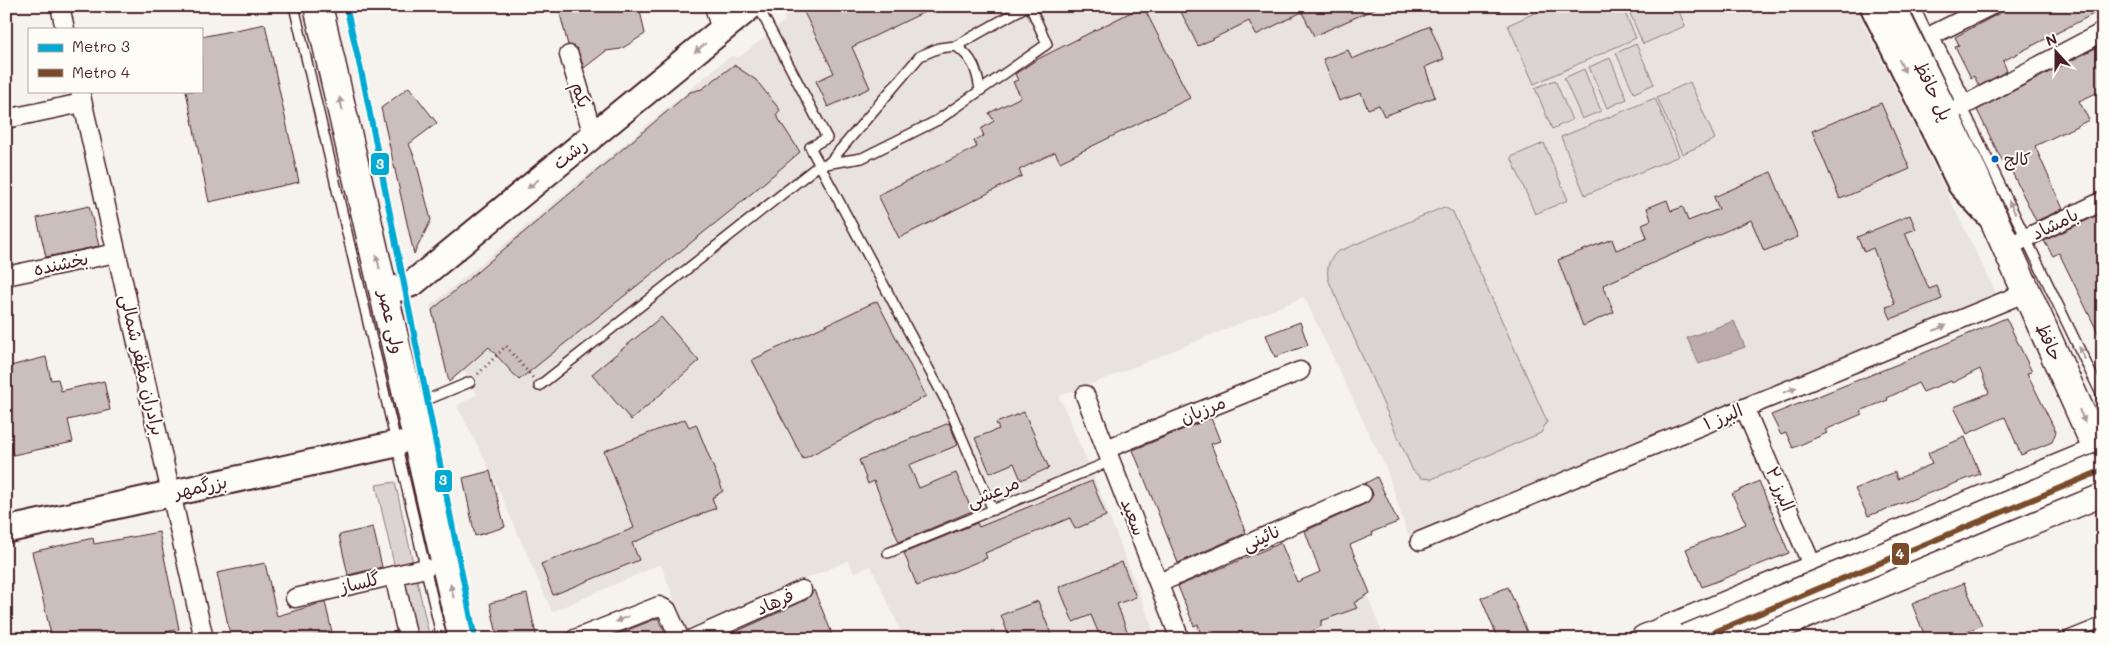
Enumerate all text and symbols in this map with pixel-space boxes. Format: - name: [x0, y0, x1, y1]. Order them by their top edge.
- legend: [28, 28, 202, 92]
- north arrow: [2032, 28, 2082, 78]
- text: N: [2043, 29, 2060, 50]
- text: Metro 3: [72, 36, 130, 56]
- one-way arrow: [694, 43, 707, 54]
- street label: پل حافظ: [1908, 57, 1959, 125]
- one-way arrow: [1898, 59, 1906, 73]
- text: Metro 4: [72, 62, 130, 82]
- street label: یکم: [564, 79, 597, 111]
- one-way arrow: [337, 96, 345, 111]
- street label: رشت: [547, 132, 592, 174]
- place label: کالج: [2004, 147, 2031, 171]
- line badge: 3: [370, 152, 390, 176]
- text: 3: [376, 154, 384, 173]
- marker: کالج: [1990, 154, 2000, 164]
- one-way arrow: [527, 178, 540, 189]
- one-way arrow: [2008, 200, 2016, 214]
- street label: بامشاد: [2027, 202, 2082, 245]
- street label: بخشنده: [31, 246, 90, 281]
- one-way arrow: [374, 255, 382, 270]
- street label: ولی عصر: [373, 286, 410, 356]
- street label: برادران مظفر شمالی: [115, 292, 171, 438]
- street label: حافظ: [2031, 319, 2069, 365]
- one-way arrow: [1933, 323, 1947, 331]
- one-way arrow: [2078, 346, 2086, 361]
- one-way arrow: [1783, 386, 1798, 394]
- street label: مرزبان: [1176, 389, 1229, 429]
- street label: البرز ۱: [1699, 397, 1746, 435]
- one-way arrow: [2079, 409, 2087, 423]
- street label: البرز ۲: [1761, 463, 1801, 515]
- street label: بزرگمهر: [170, 469, 229, 504]
- line badge: 3: [434, 469, 453, 493]
- text: 3: [439, 470, 447, 489]
- street label: مرعشی: [963, 470, 1023, 513]
- street label: سعید: [1116, 495, 1152, 539]
- street label: نائینی: [1238, 518, 1283, 556]
- line badge: 4: [1891, 542, 1910, 566]
- text: 4: [1896, 544, 1905, 563]
- street label: گلساز: [336, 566, 382, 599]
- street label: فرهاد: [752, 582, 797, 620]
- one-way arrow: [448, 584, 456, 599]
- one-way arrow: [615, 616, 629, 624]

